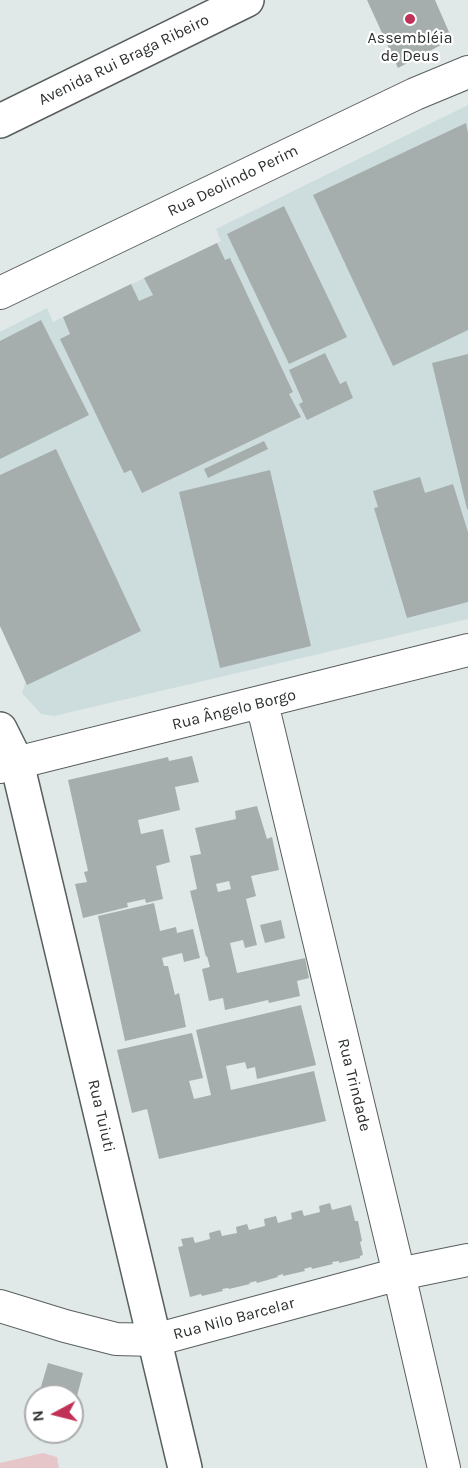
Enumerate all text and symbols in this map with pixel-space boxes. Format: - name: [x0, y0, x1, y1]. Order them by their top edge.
- street label: Avenida Rui Braga Ribeiro: [36, 10, 212, 110]
- marker: Assembléia de Deus: [403, 12, 417, 26]
- place label: Assembléia de Deus: [368, 28, 452, 66]
- street label: Rua Deolindo Perim: [164, 141, 302, 221]
- street label: Rua Ângelo Borgo: [170, 685, 298, 735]
- street label: Rua Trindade: [333, 1037, 375, 1133]
- street label: Rua Tuiuti: [83, 1078, 119, 1154]
- street label: Rua Nilo Barcelar: [171, 1294, 297, 1344]
- north arrow: [24, 1384, 84, 1444]
- text: N: [27, 1409, 48, 1423]

